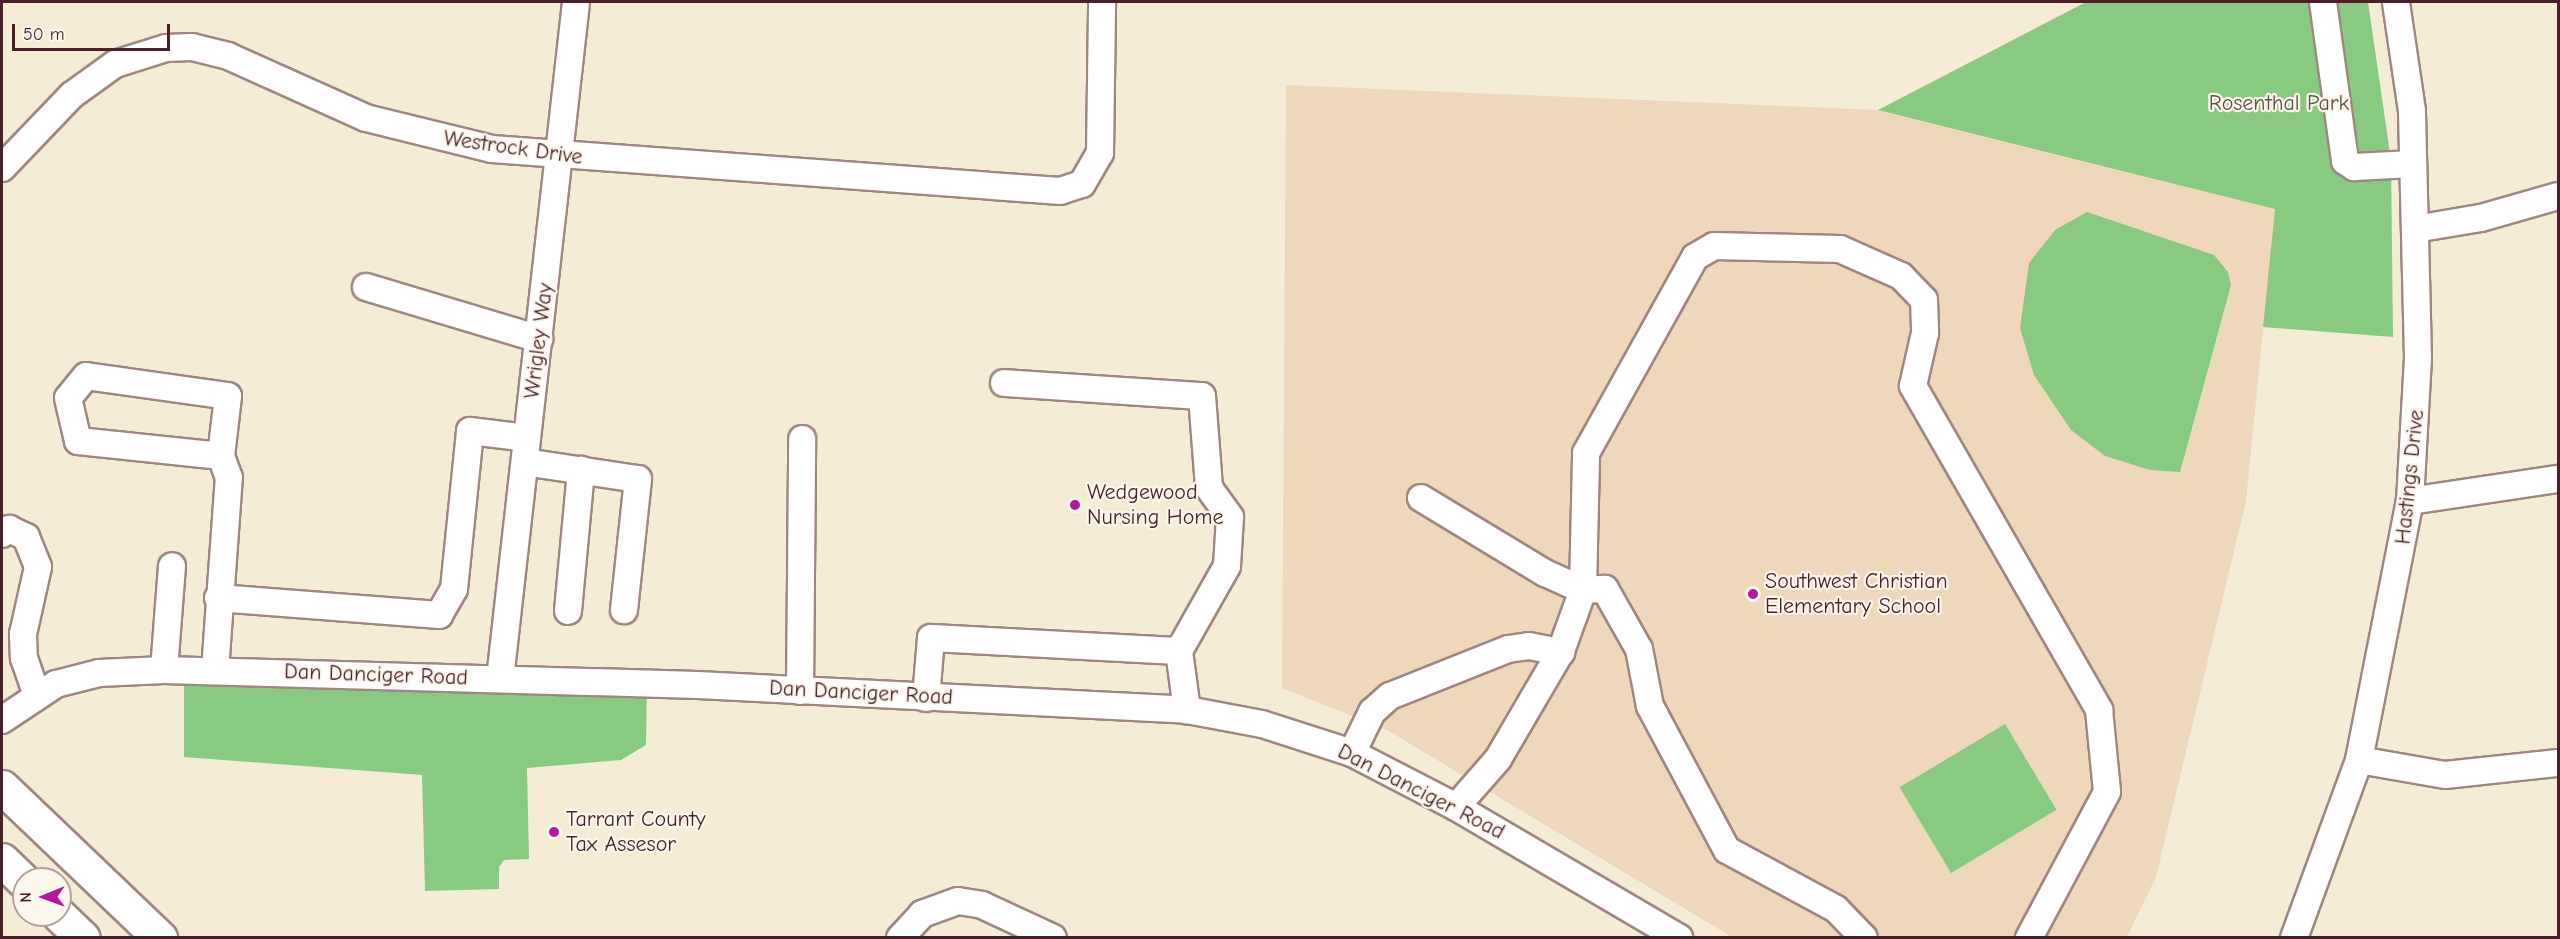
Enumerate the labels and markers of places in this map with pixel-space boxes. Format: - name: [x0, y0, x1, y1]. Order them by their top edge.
- place label: Wedgewood Nursing Home: [1087, 479, 1224, 530]
- marker: Wedgewood Nursing Home: [1068, 498, 1082, 512]
- place label: Southwest Christian Elementary School: [1765, 568, 1948, 620]
- marker: Southwest Christian Elementary School: [1746, 587, 1760, 601]
- place label: Tarrant County Tax Assesor: [566, 806, 706, 858]
- marker: Tarrant County Tax Assesor: [547, 825, 561, 839]

